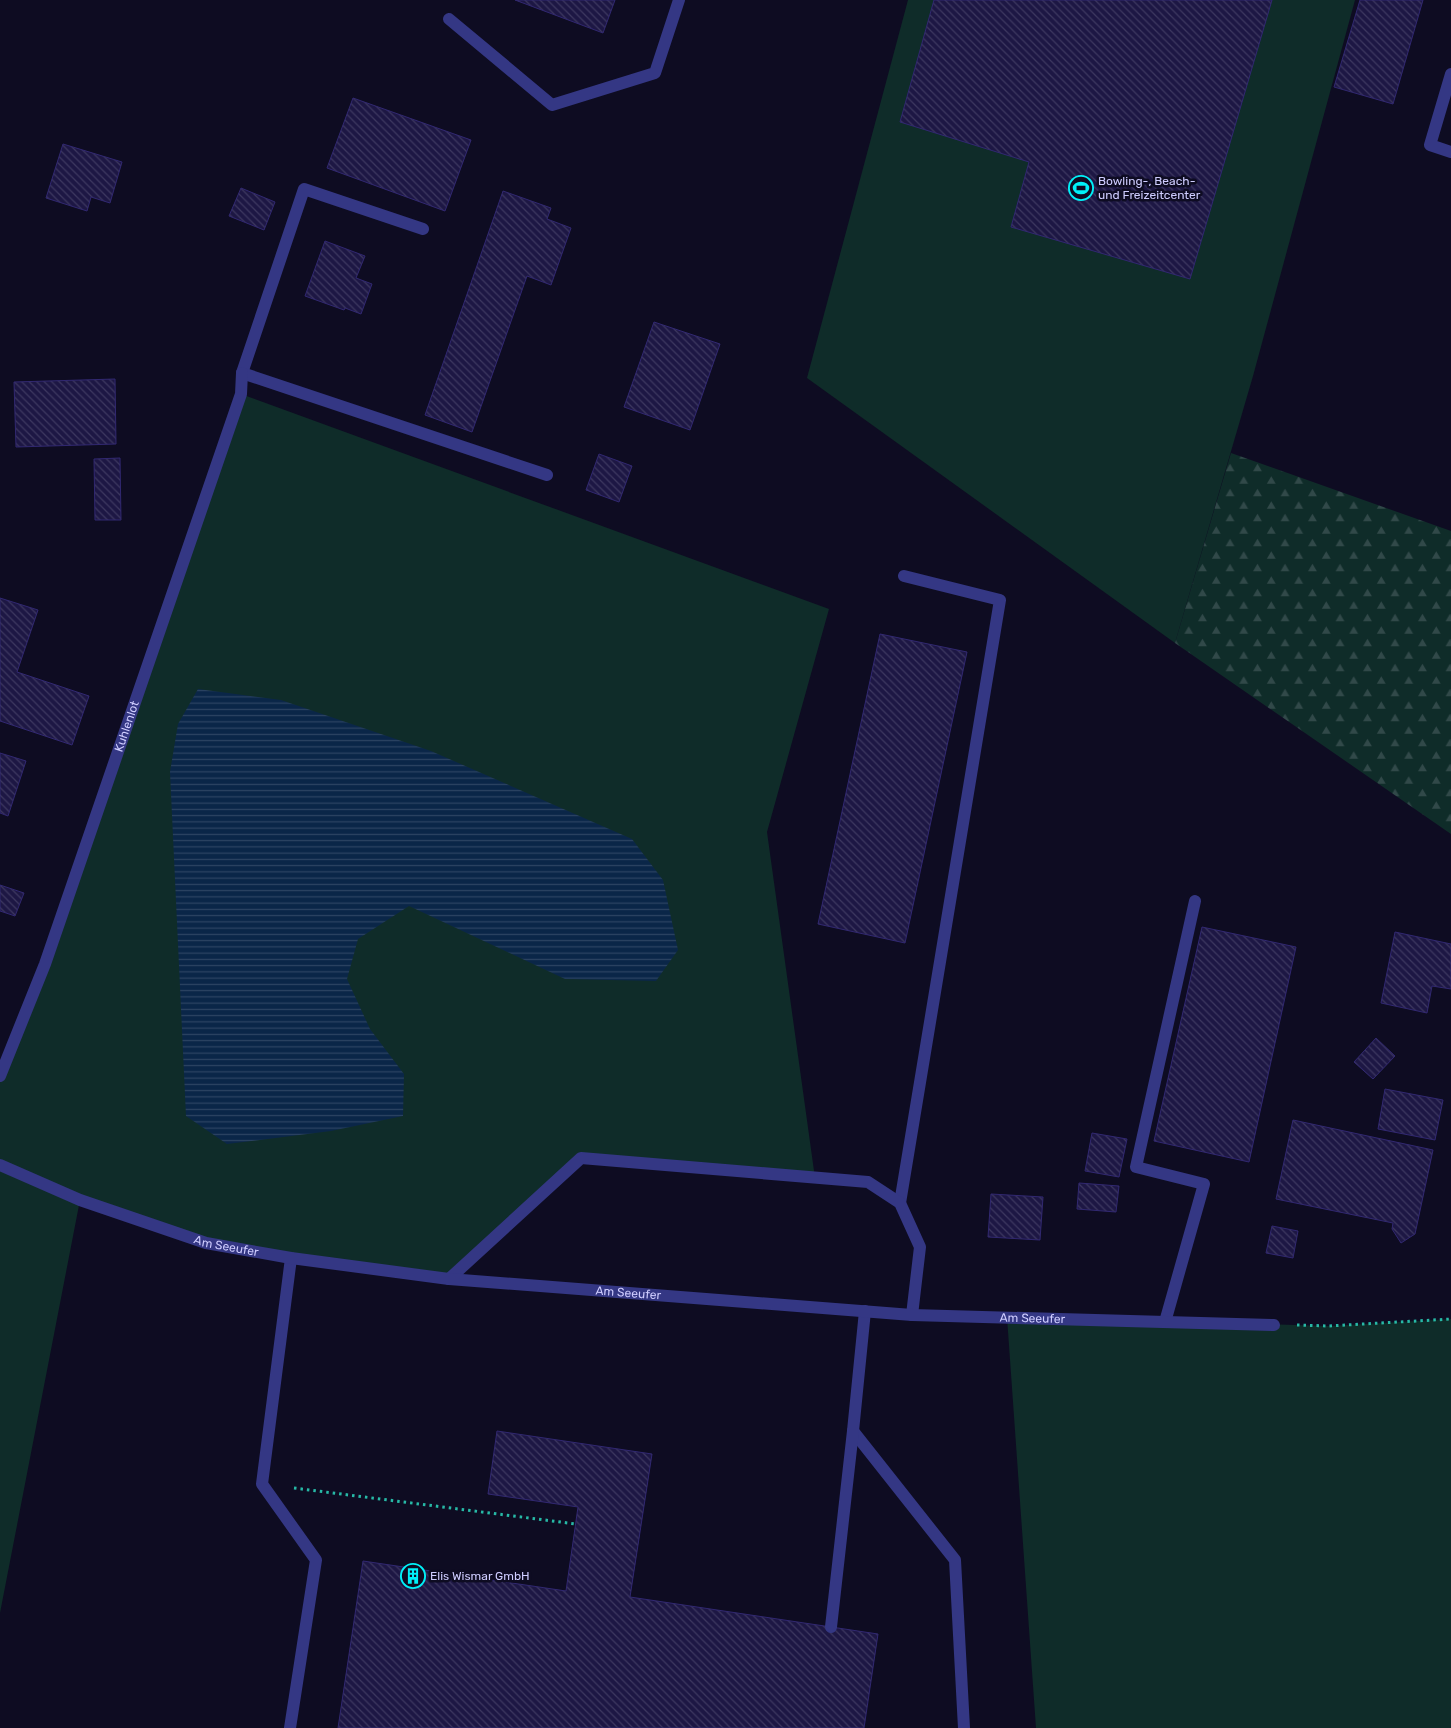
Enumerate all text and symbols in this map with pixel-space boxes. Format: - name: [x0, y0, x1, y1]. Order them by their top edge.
- place label: Bowling-, Beach- und Freizeitcenter: [1098, 174, 1201, 202]
- sports icon: Bowling-, Beach- und Freizeitcenter: [1068, 175, 1094, 201]
- street label: Kuhlenlot: [111, 699, 142, 754]
- street label: Am Seeufer: [192, 1232, 260, 1259]
- street label: Am Seeufer: [595, 1283, 662, 1302]
- street label: Am Seeufer: [999, 1310, 1066, 1326]
- building icon: Elis Wismar GmbH: [400, 1563, 426, 1589]
- place label: Elis Wismar GmbH: [430, 1569, 530, 1583]

